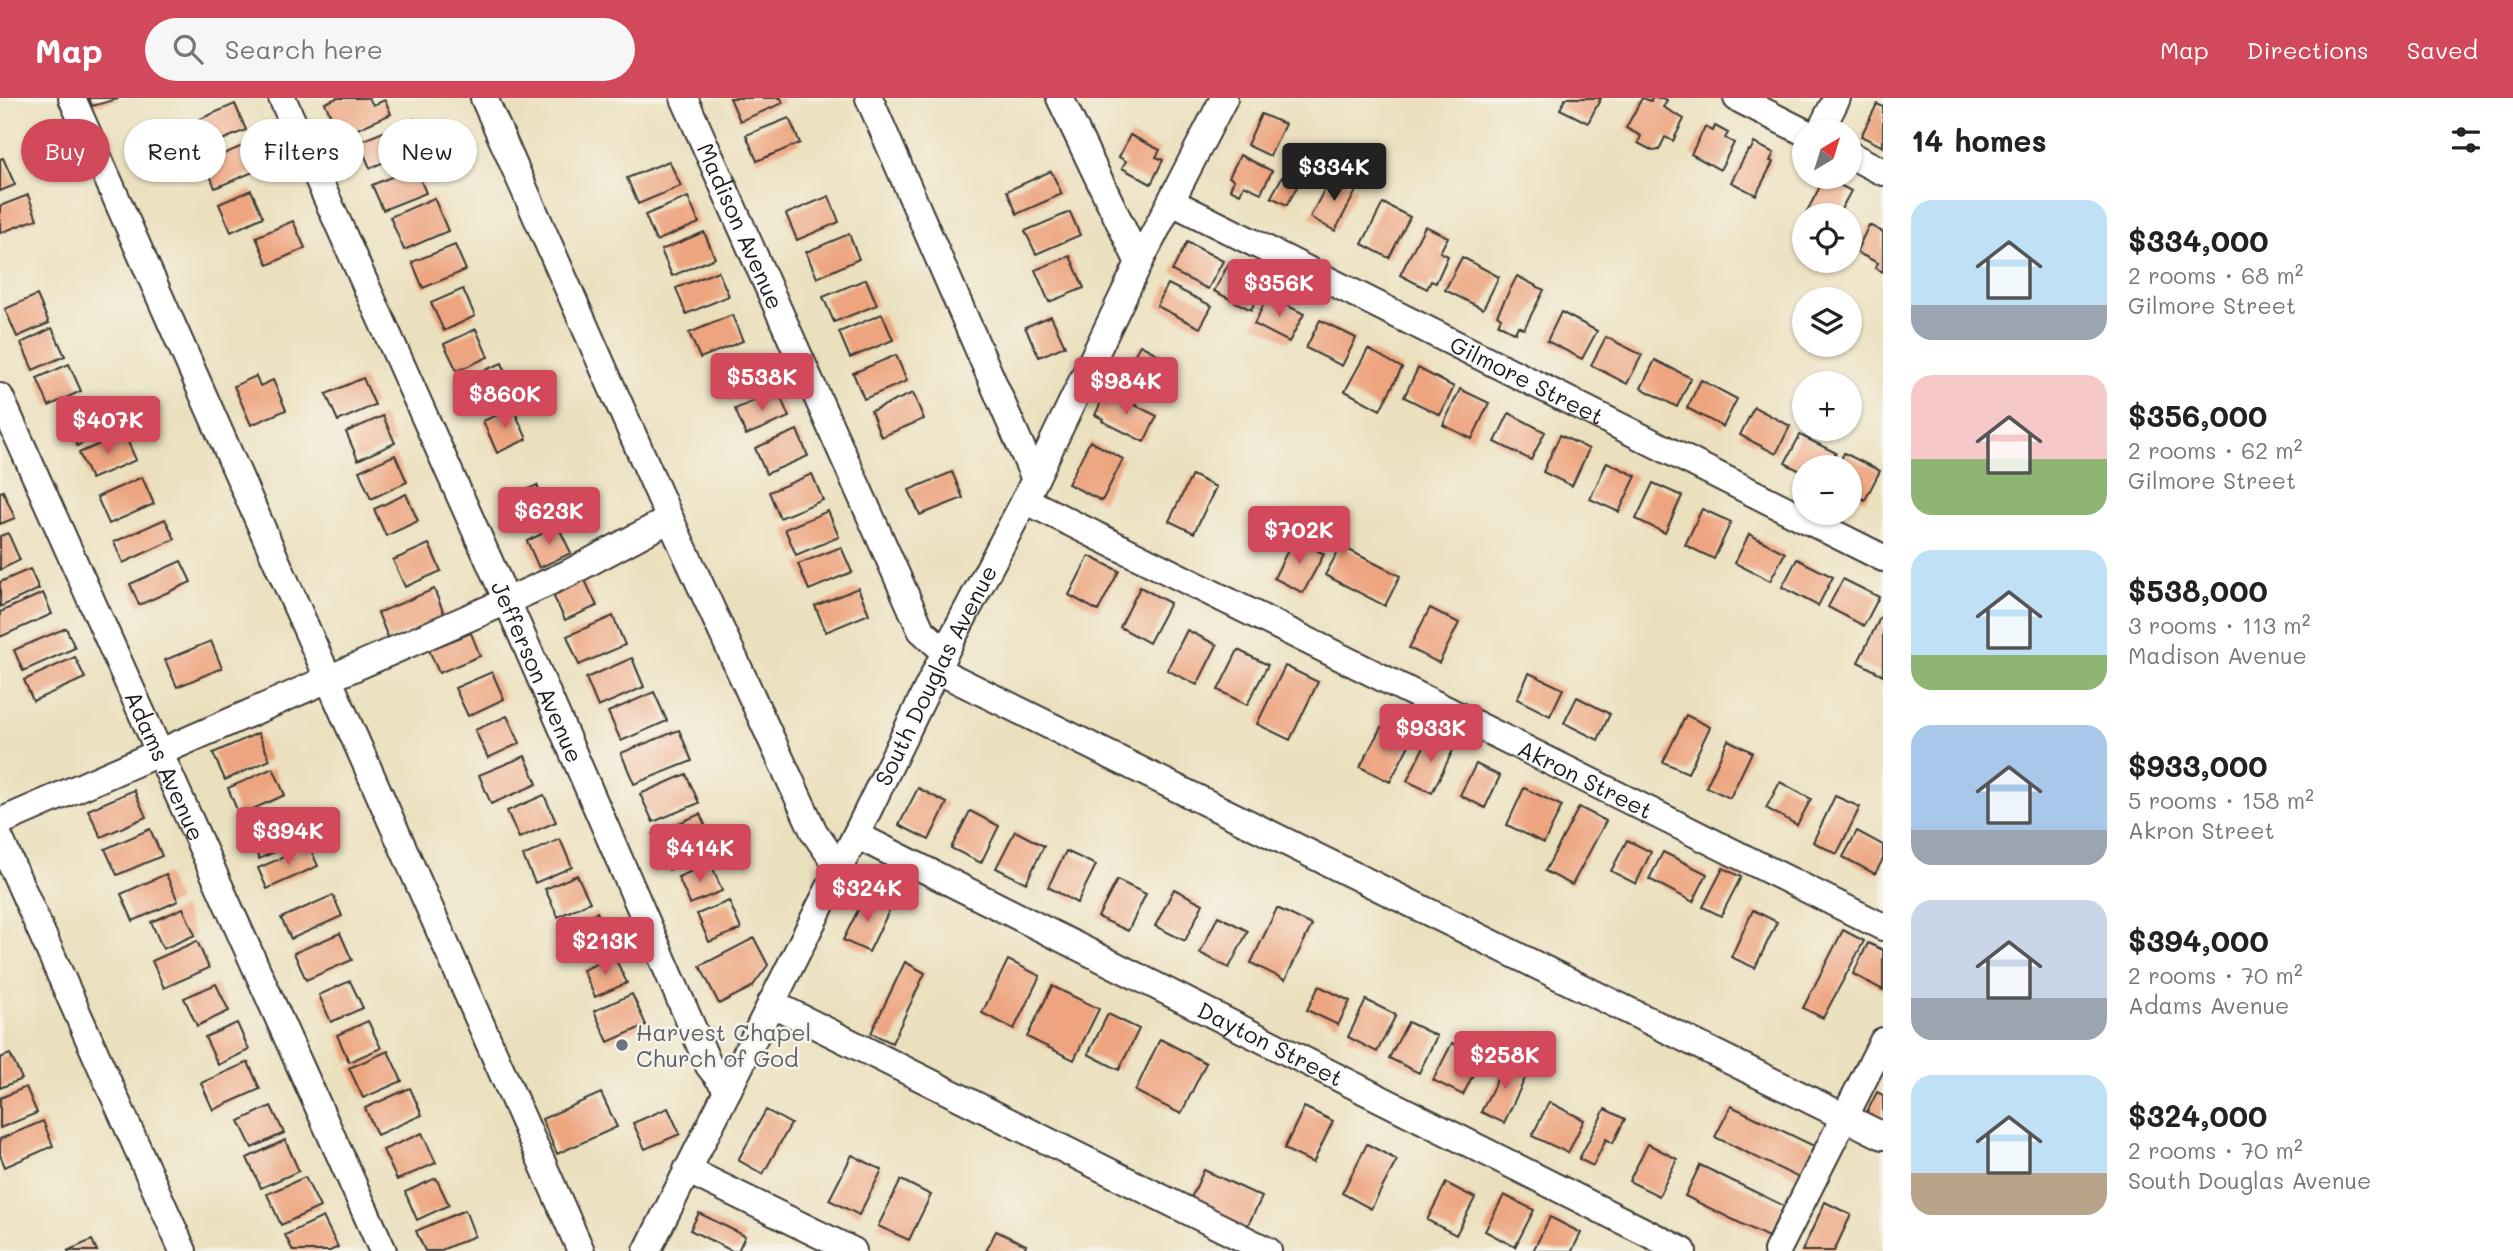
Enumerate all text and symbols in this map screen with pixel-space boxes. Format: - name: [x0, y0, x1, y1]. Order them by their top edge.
- search box: [145, 18, 635, 81]
- text: Map: [35, 28, 103, 71]
- icon: search: [169, 30, 207, 68]
- text: Search here: [225, 32, 383, 66]
- text: Map: [2160, 34, 2209, 65]
- text: Directions: [2247, 34, 2369, 65]
- text: Saved: [2407, 34, 2478, 65]
- chip: Buy: [21, 119, 110, 182]
- chip: Rent: [124, 119, 226, 182]
- chip: Filters: [240, 119, 364, 182]
- chip: New: [378, 119, 477, 182]
- north arrow: [1792, 119, 1862, 189]
- map controls: [1792, 119, 1862, 525]
- text: 14 homes: [1911, 120, 2047, 160]
- icon: filters: [2447, 121, 2485, 159]
- street label: Madison Avenue: [691, 138, 791, 314]
- pin: $334K: [1285, 144, 1383, 203]
- text: $334K: [1298, 151, 1370, 181]
- button: locate: [1792, 203, 1862, 273]
- text: $334,000: [2128, 220, 2269, 260]
- icon: home: [1967, 228, 2051, 312]
- pin: $356K: [1230, 260, 1328, 319]
- text: 2 rooms · 68 m²: [2128, 260, 2303, 290]
- text: $356K: [1244, 267, 1314, 297]
- button: layers: [1792, 287, 1862, 357]
- text: Gilmore Street: [2128, 290, 2296, 320]
- street label: Gilmore Street: [1445, 329, 1609, 431]
- pin: $538K: [713, 354, 811, 413]
- pin: $984K: [1077, 358, 1175, 417]
- text: $538K: [727, 361, 797, 391]
- text: $984K: [1090, 365, 1162, 395]
- pin: $860K: [456, 370, 554, 430]
- button: +: [1792, 371, 1862, 441]
- text: $860K: [469, 378, 541, 408]
- text: $356,000: [2128, 395, 2267, 435]
- pin: $407K: [59, 396, 157, 456]
- icon: home: [1967, 403, 2051, 487]
- text: $407K: [72, 404, 144, 434]
- text: 2 rooms · 62 m²: [2128, 435, 2302, 465]
- button: −: [1792, 455, 1862, 525]
- text: Gilmore Street: [2128, 465, 2296, 495]
- pin: $623K: [500, 488, 598, 547]
- text: $623K: [514, 495, 584, 525]
- pin: $702K: [1250, 506, 1348, 566]
- text: $702K: [1264, 514, 1334, 544]
- street label: South Douglas Avenue: [867, 559, 1003, 791]
- text: $538,000: [2128, 570, 2268, 610]
- street label: Jefferson Avenue: [485, 576, 590, 767]
- icon: home: [1967, 578, 2051, 662]
- text: 3 rooms · 113 m²: [2128, 610, 2310, 640]
- text: Madison Avenue: [2128, 640, 2307, 670]
- street label: Adams Avenue: [119, 686, 212, 845]
- pin: $933K: [1382, 704, 1480, 764]
- text: $933K: [1396, 712, 1466, 742]
- street label: Akron Street: [1513, 733, 1658, 825]
- text: $933,000: [2128, 745, 2268, 785]
- icon: home: [1967, 753, 2051, 837]
- text: 5 rooms · 158 m²: [2128, 785, 2314, 815]
- pin: $394K: [239, 808, 337, 867]
- text: $394K: [252, 815, 324, 845]
- text: Akron Street: [2128, 815, 2275, 845]
- pin: $414K: [651, 824, 749, 884]
- text: $414K: [666, 832, 734, 862]
- pin: $324K: [818, 864, 916, 924]
- text: $324K: [832, 872, 902, 902]
- pin: $213K: [556, 918, 654, 977]
- text: $394,000: [2128, 920, 2269, 960]
- text: $213K: [572, 925, 638, 955]
- icon: home: [1967, 928, 2051, 1012]
- text: 2 rooms · 70 m²: [2128, 960, 2303, 990]
- text: Adams Avenue: [2128, 990, 2289, 1020]
- street label: Dayton Street: [1193, 994, 1348, 1093]
- place label: Harvest Chapel Church of God: [636, 1017, 811, 1073]
- pin: $258K: [1456, 1032, 1554, 1091]
- marker: Harvest Chapel Church of God: [614, 1037, 630, 1053]
- text: $258K: [1470, 1039, 1540, 1069]
- text: $324,000: [2128, 1095, 2267, 1135]
- icon: home: [1967, 1103, 2051, 1187]
- text: 2 rooms · 70 m²: [2128, 1135, 2303, 1165]
- text: South Douglas Avenue: [2128, 1165, 2371, 1195]

